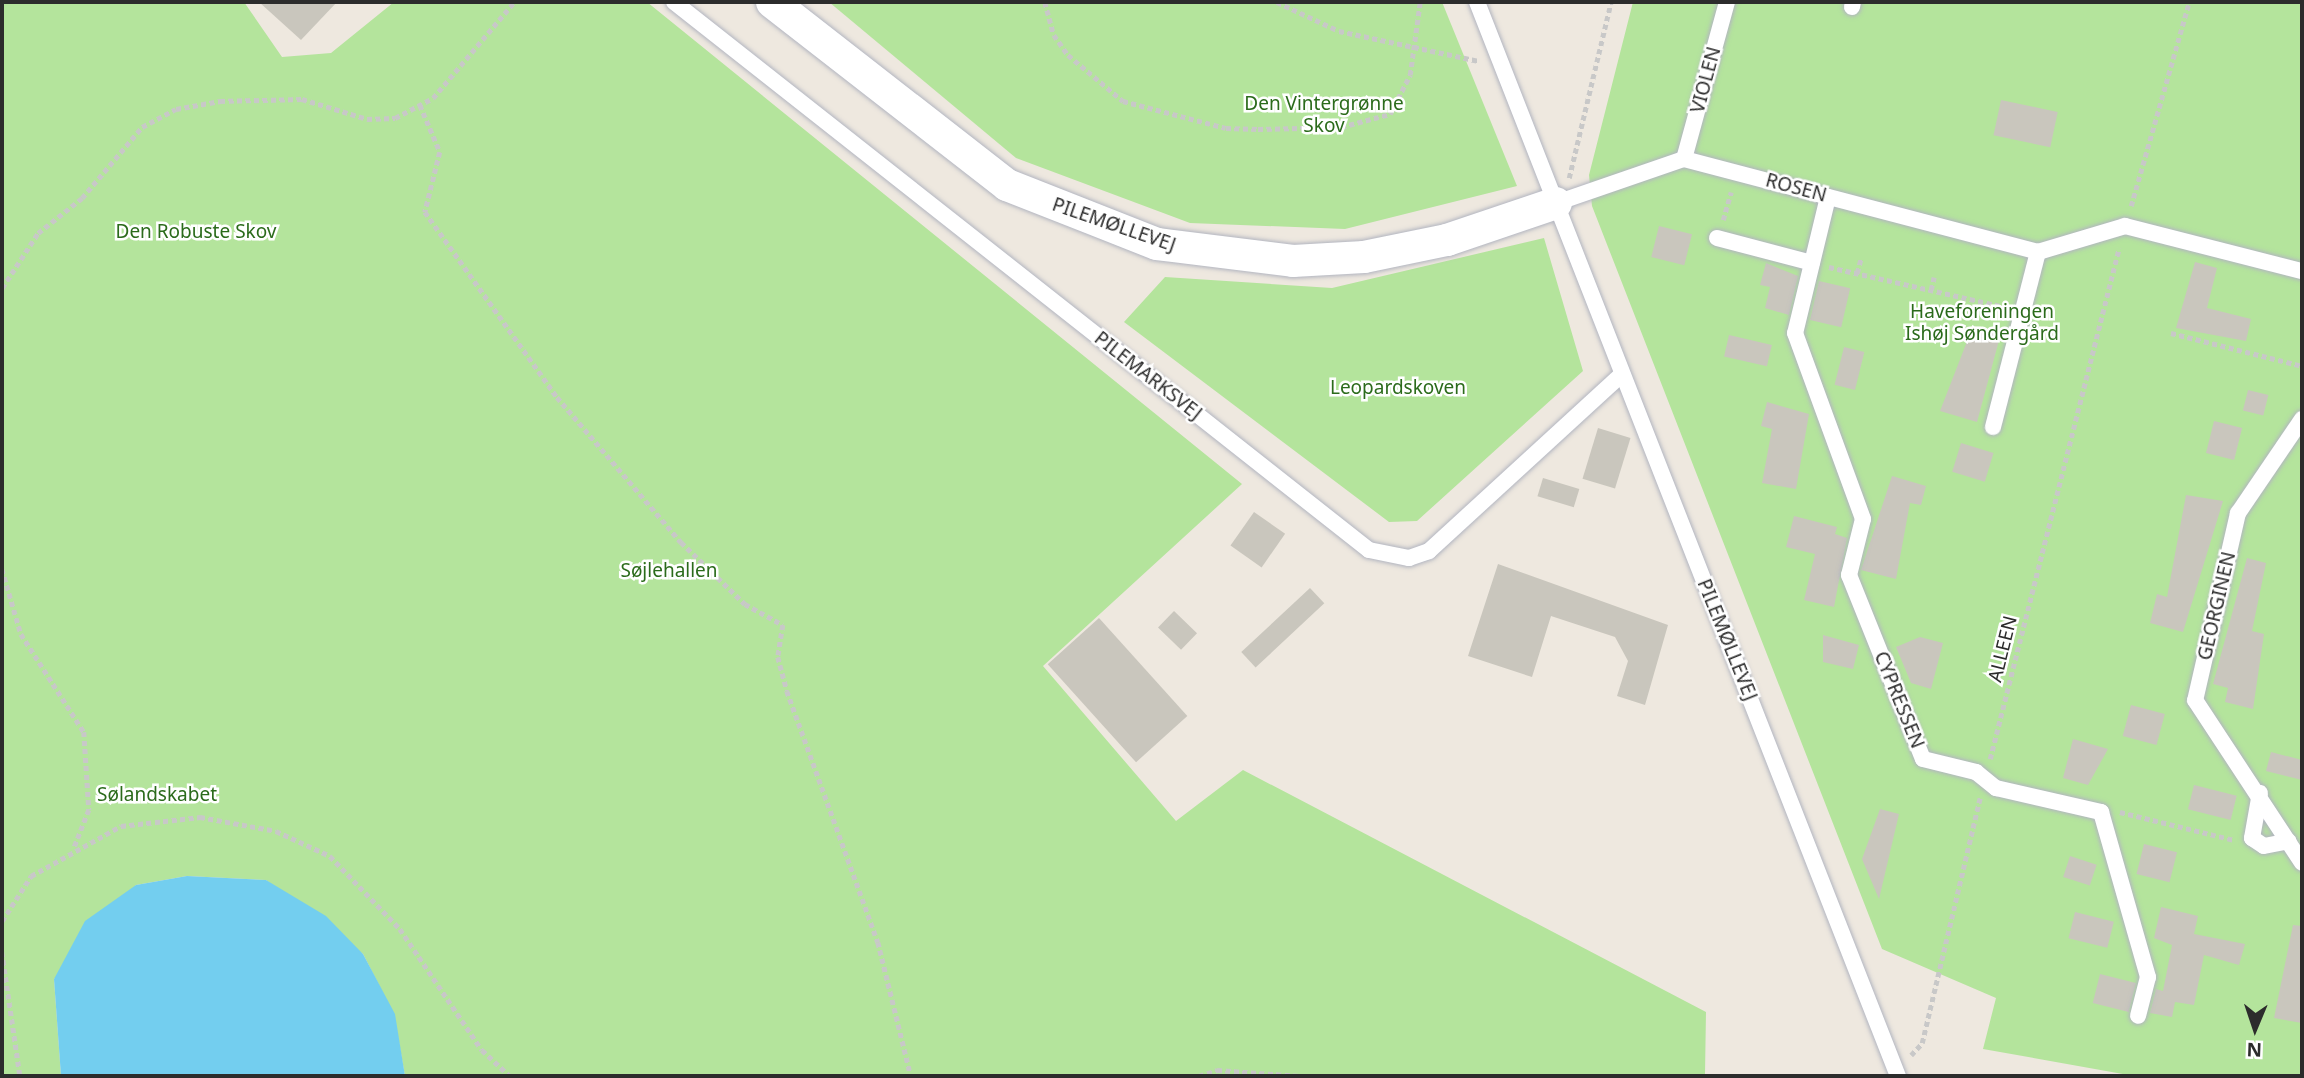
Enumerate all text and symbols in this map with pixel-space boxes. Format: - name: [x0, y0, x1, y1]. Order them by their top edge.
- street label: VIOLEN: [1686, 44, 1726, 116]
- park label: Den Vintergrønne Skov: [1244, 93, 1404, 137]
- street label: ROSEN: [1763, 169, 1829, 207]
- street label: PILEMØLLEVEJ: [1049, 193, 1179, 257]
- park label: Den Robuste Skov: [116, 221, 276, 243]
- park label: Haveforeningen Ishøj Søndergård: [1905, 301, 2059, 345]
- street label: PILEMARKSVEJ: [1090, 327, 1206, 425]
- park label: Leopardskoven: [1330, 377, 1466, 399]
- street label: GEORGINEN: [2193, 549, 2241, 663]
- park label: Søjlehallen: [620, 560, 718, 582]
- street label: PILEMØLLEVEJ: [1692, 576, 1762, 704]
- street label: ALLEEN: [1984, 613, 2022, 685]
- street label: CYPRESSEN: [1869, 648, 1929, 752]
- park label: Sølandskabet: [97, 784, 217, 806]
- north arrow: [2220, 994, 2290, 1064]
- text: N: [2246, 1037, 2262, 1063]

